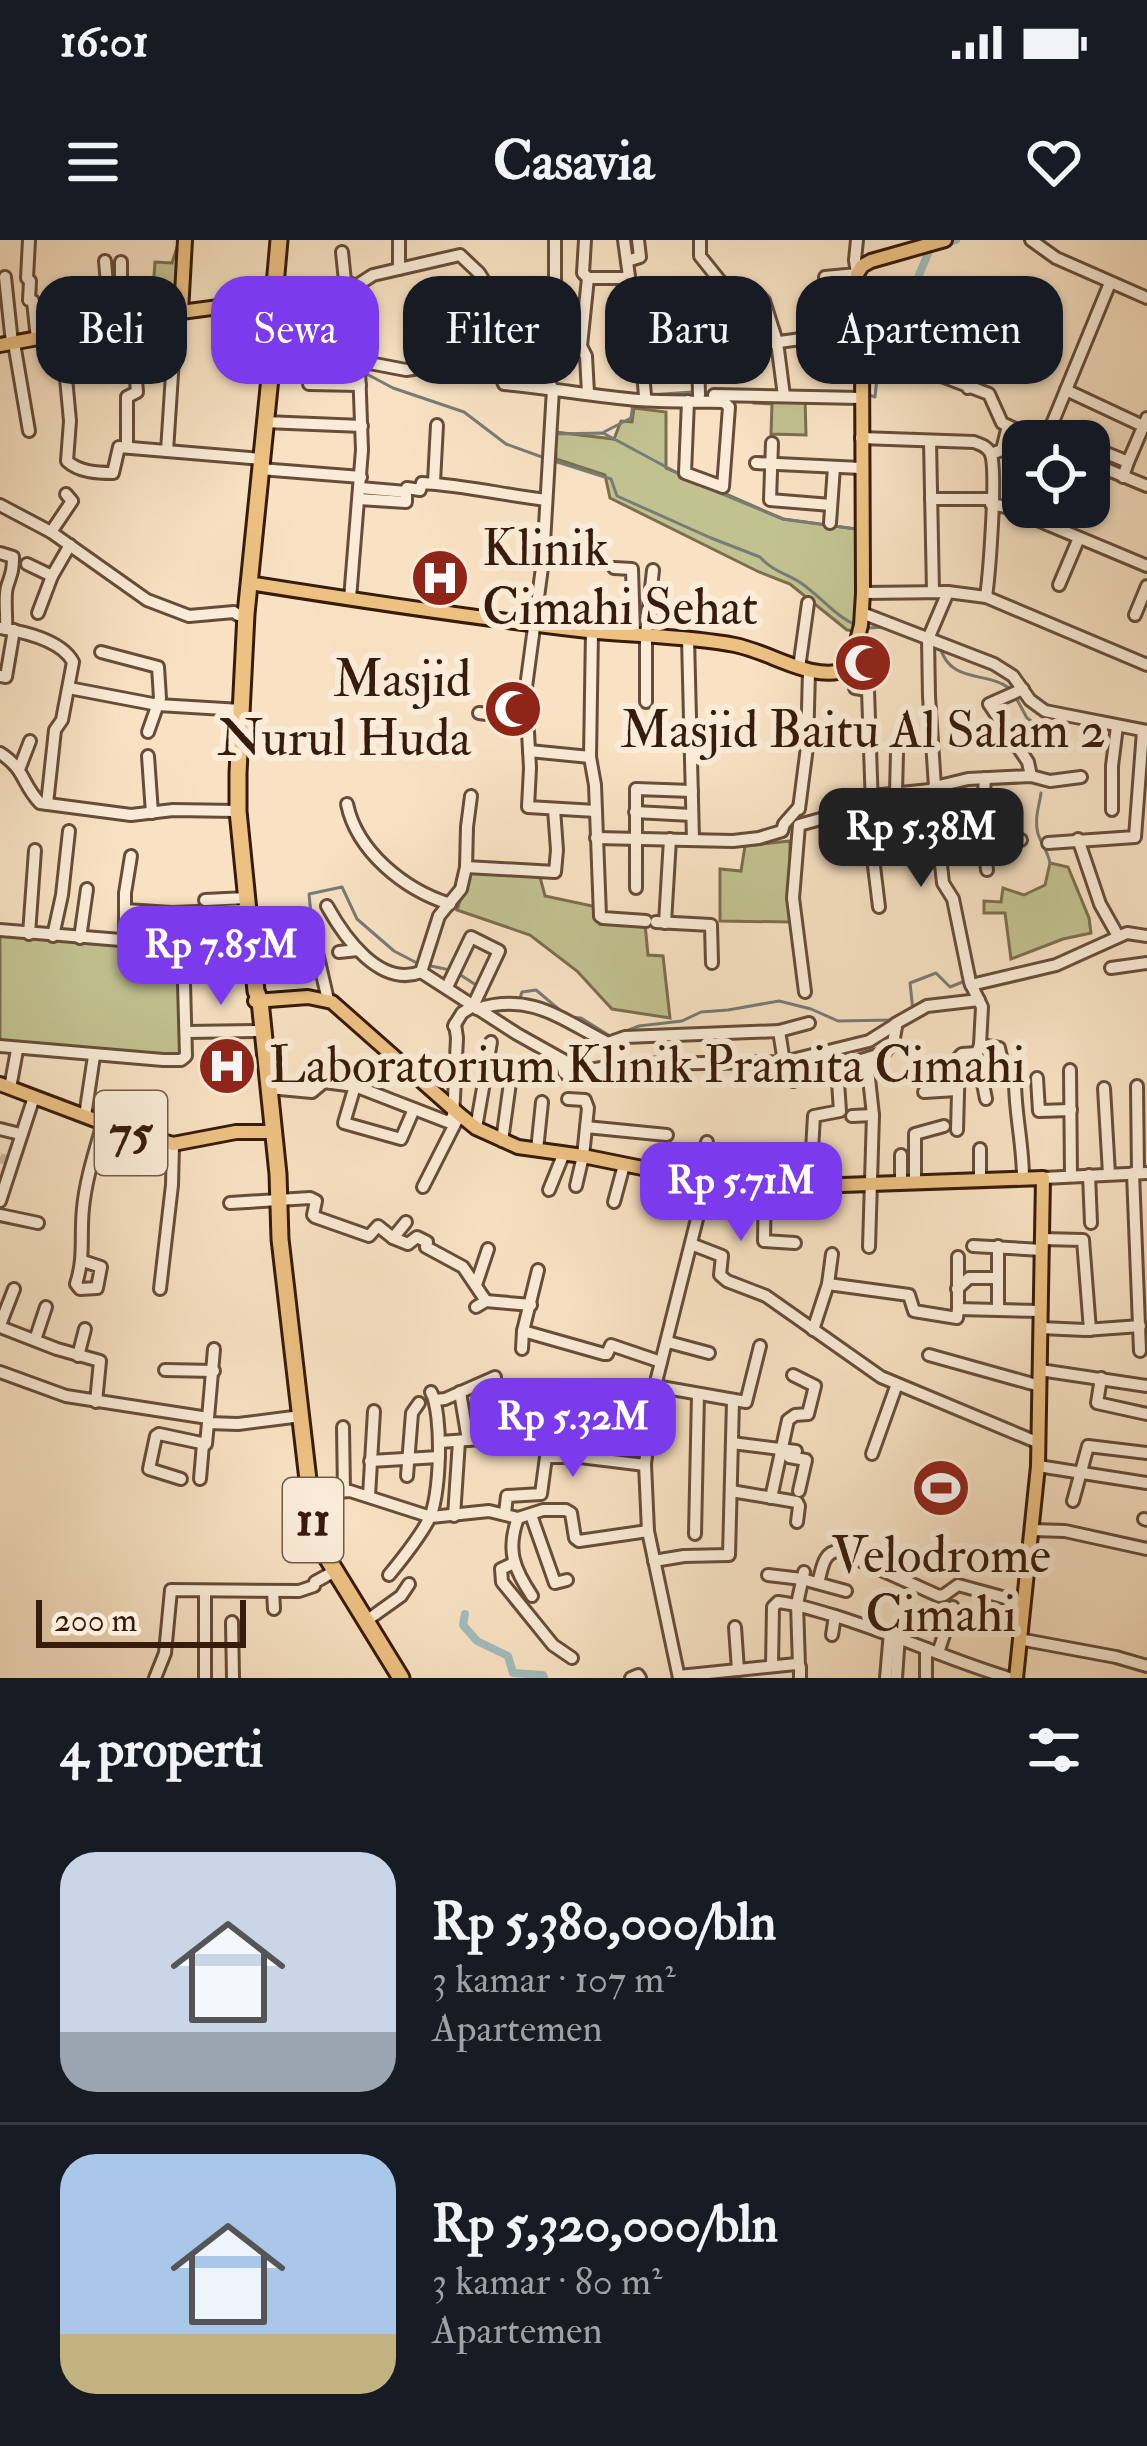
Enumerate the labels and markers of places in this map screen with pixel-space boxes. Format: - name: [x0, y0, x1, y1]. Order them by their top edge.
- place label: Klinik Cimahi Sehat: [482, 517, 758, 640]
- hospital icon: Klinik Cimahi Sehat: [409, 547, 471, 609]
- mosque icon: Masjid Baitu Al Salam 2: [832, 632, 894, 694]
- place label: Masjid Nurul Huda: [217, 648, 472, 771]
- mosque icon: Masjid Nurul Huda: [482, 678, 544, 740]
- place label: Masjid Baitu Al Salam 2: [620, 699, 1106, 763]
- pin: Rp 5.38M: [797, 788, 1045, 890]
- pin: Rp 7.85M: [97, 906, 345, 1008]
- place label: Laboratorium Klinik Pramita Cimahi: [269, 1034, 1026, 1098]
- hospital icon: Laboratorium Klinik Pramita Cimahi: [196, 1035, 258, 1097]
- pin: Rp 5.71M: [617, 1142, 865, 1244]
- pin: Rp 5.32M: [449, 1378, 697, 1480]
- sports icon: Velodrome Cimahi: [910, 1457, 972, 1519]
- place label: Velodrome Cimahi: [831, 1524, 1051, 1647]

